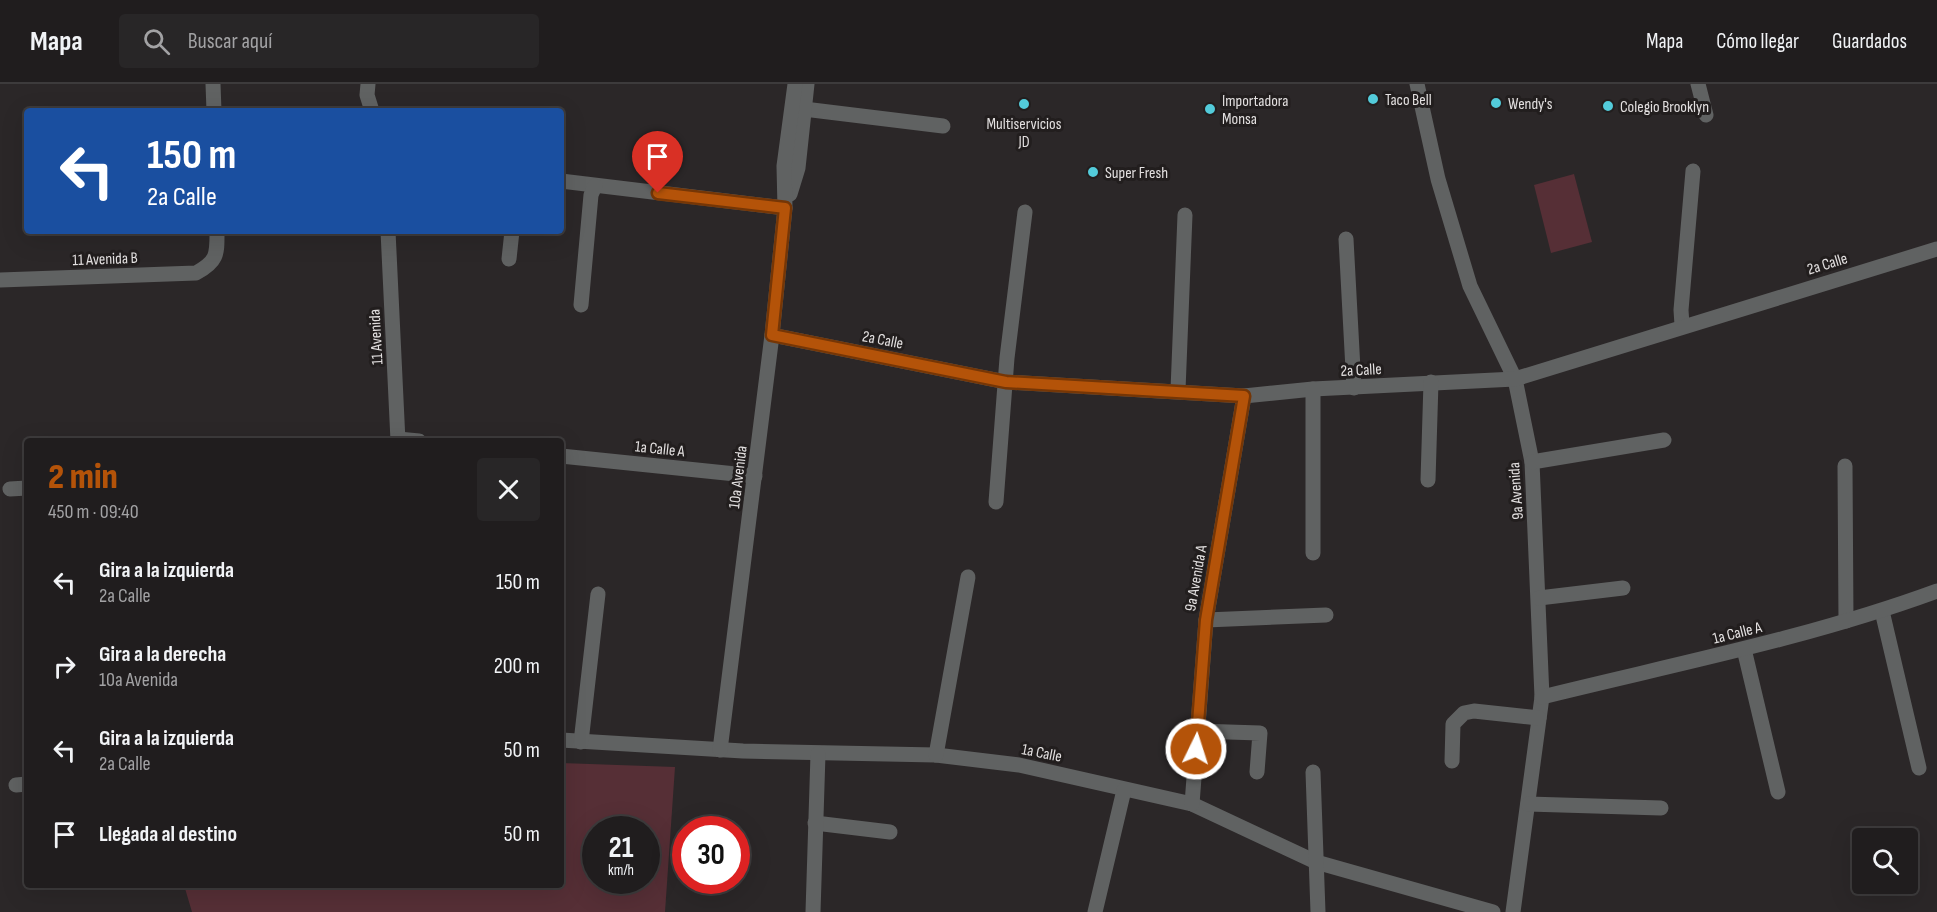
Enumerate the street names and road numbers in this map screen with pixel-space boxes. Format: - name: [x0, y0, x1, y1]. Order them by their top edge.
- street label: 11 Avenida B: [72, 249, 138, 270]
- street label: 2a Calle: [1805, 249, 1850, 280]
- street label: 11 Avenida: [366, 309, 387, 365]
- street label: 2a Calle: [861, 327, 905, 354]
- street label: 2a Calle: [1340, 360, 1382, 381]
- street label: 1a Calle A: [634, 437, 686, 462]
- street label: 10a Avenida: [725, 445, 752, 510]
- street label: 9a Avenida: [1505, 461, 1528, 520]
- street label: 9a Avenida A: [1181, 543, 1212, 613]
- street label: 1a Calle A: [1711, 618, 1764, 649]
- street label: 1a Calle: [1020, 740, 1063, 767]

